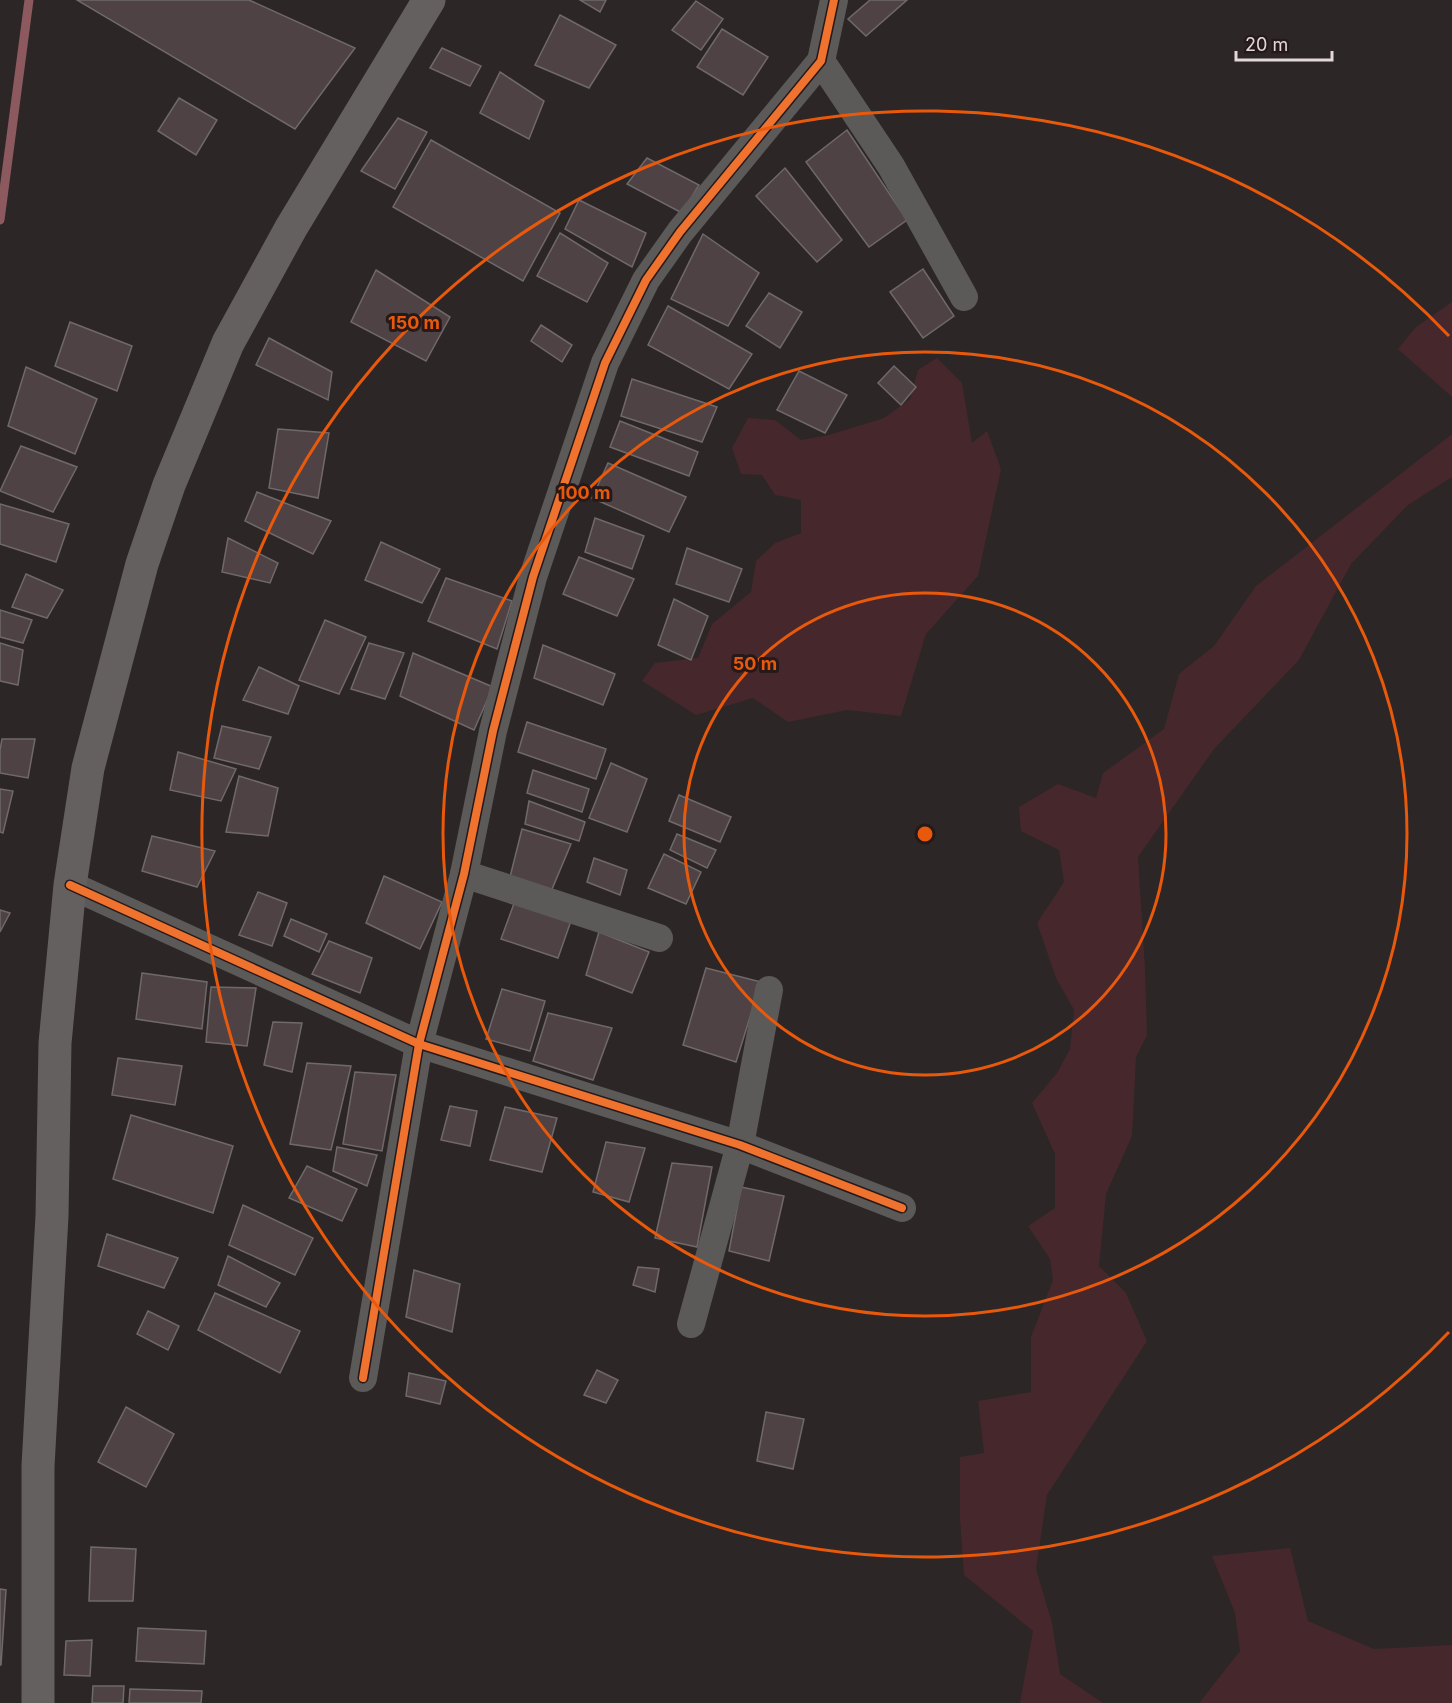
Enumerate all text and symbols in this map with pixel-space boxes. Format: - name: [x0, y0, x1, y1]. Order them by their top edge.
- scale bar: [1236, 24, 1332, 62]
- text: 20 m: [1245, 34, 1288, 55]
- text: 150 m: [388, 312, 440, 333]
- text: 100 m: [558, 482, 610, 503]
- text: 50 m: [733, 653, 777, 674]
- centre of rings: [915, 824, 935, 844]

